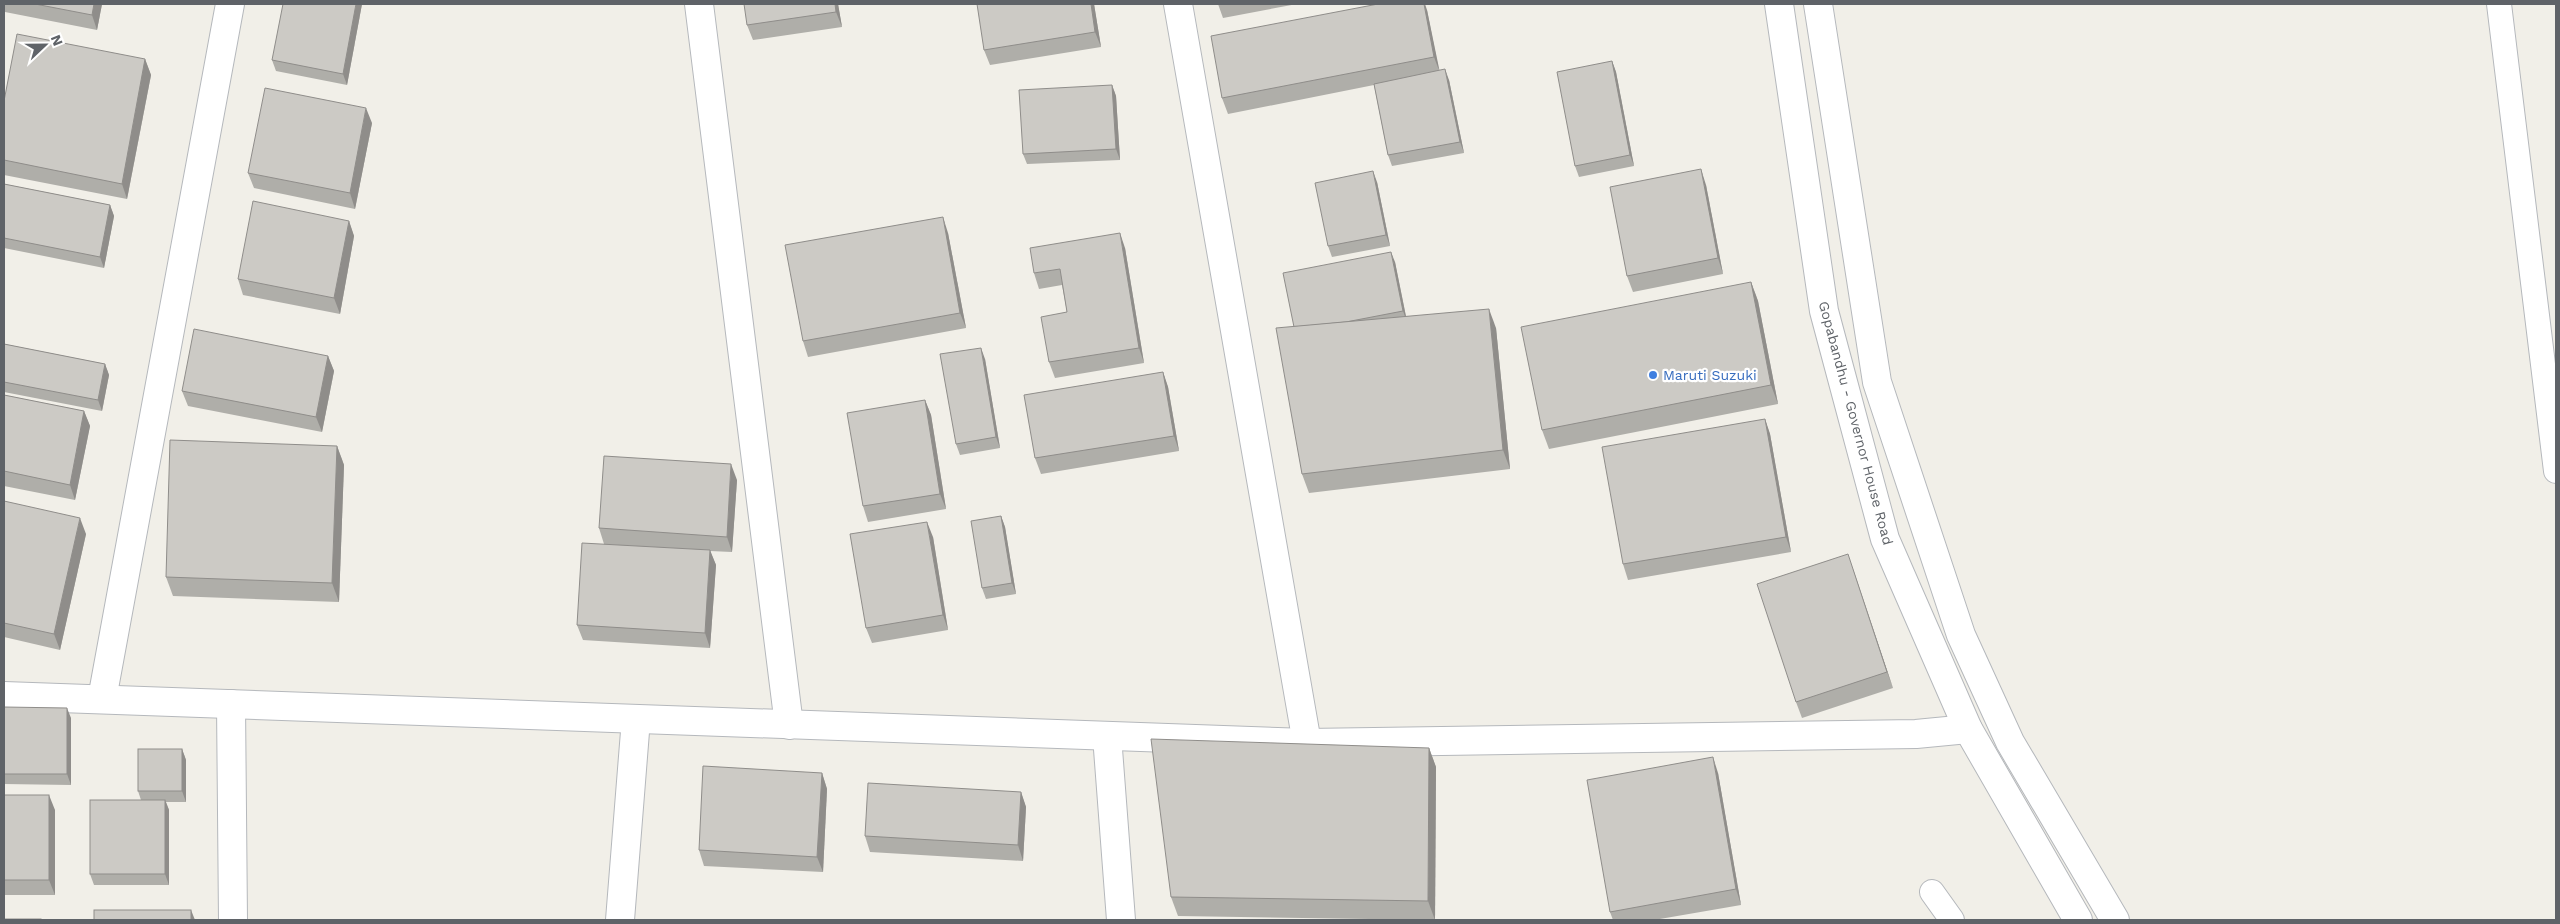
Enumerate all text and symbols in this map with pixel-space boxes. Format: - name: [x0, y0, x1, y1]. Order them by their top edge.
- north arrow: [20, 20, 70, 70]
- text: N: [48, 32, 66, 48]
- street label: Gopabandhu - Governor House Road: [1816, 299, 1896, 547]
- place label: Maruti Suzuki: [1663, 367, 1757, 383]
- marker: Maruti Suzuki: [1647, 369, 1659, 381]

